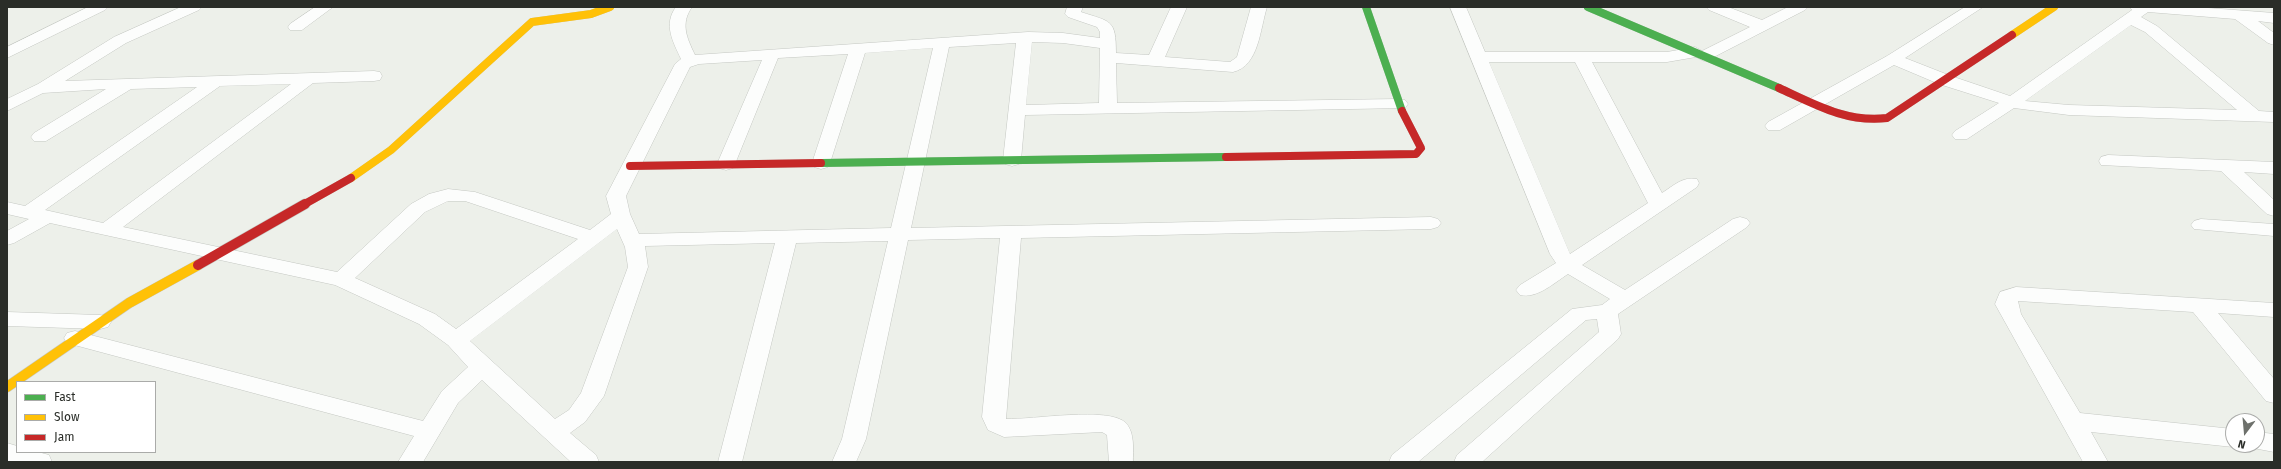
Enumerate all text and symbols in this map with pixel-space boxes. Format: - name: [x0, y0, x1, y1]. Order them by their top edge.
- legend: [16, 381, 156, 453]
- text: Fast: [54, 390, 76, 404]
- text: Slow: [54, 410, 80, 424]
- north arrow: [2225, 413, 2265, 453]
- text: Jam: [54, 430, 74, 444]
- text: N: [2237, 437, 2247, 451]

